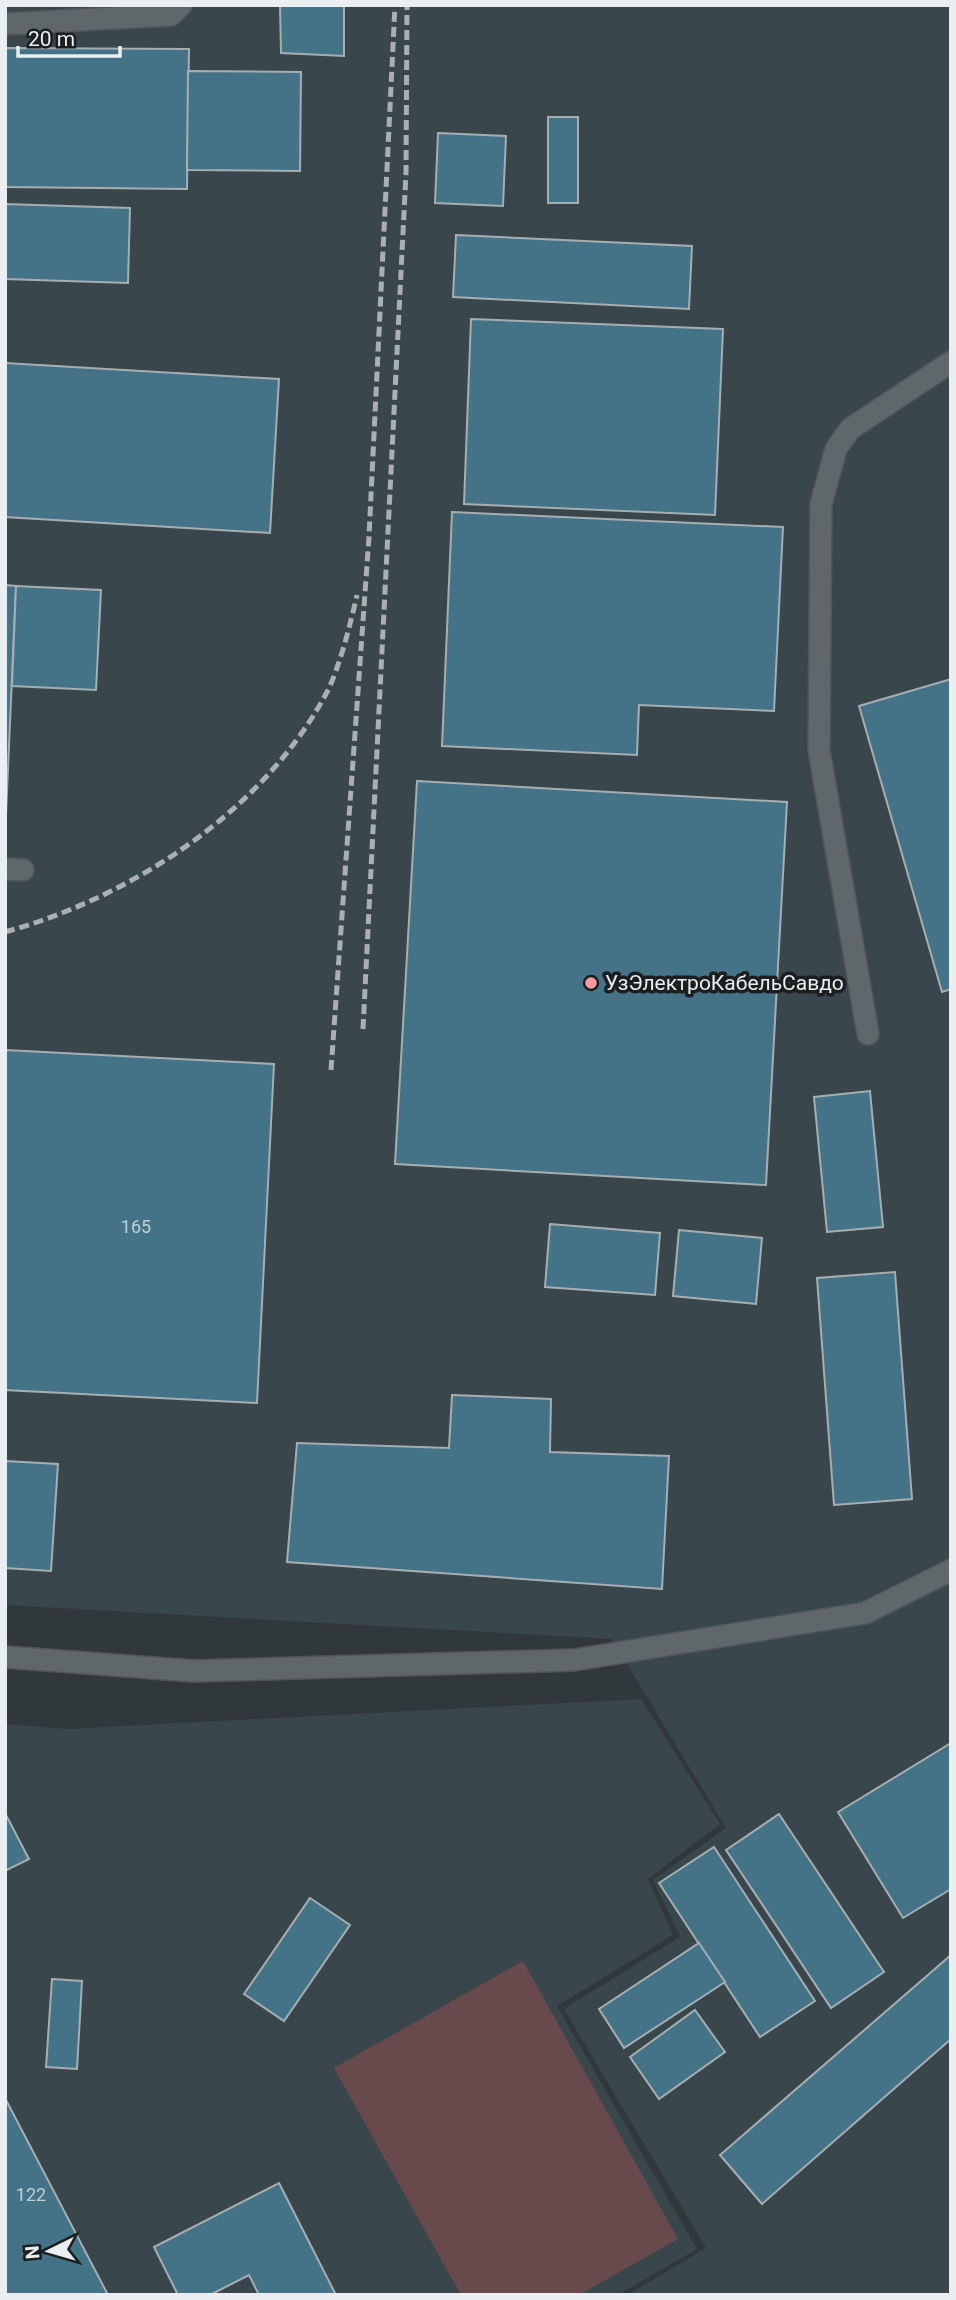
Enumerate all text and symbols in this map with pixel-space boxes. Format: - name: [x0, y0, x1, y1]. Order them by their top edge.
- scale bar: [18, 14, 119, 58]
- text: 20 m: [28, 27, 75, 51]
- place label: УзЭлектроКабельСавдо: [605, 971, 844, 995]
- marker: УзЭлектроКабельСавдо: [583, 975, 599, 991]
- house number: 165: [121, 1216, 151, 1237]
- house number: 122: [16, 2184, 46, 2205]
- north arrow: [14, 2216, 84, 2286]
- text: N: [21, 2245, 45, 2260]

